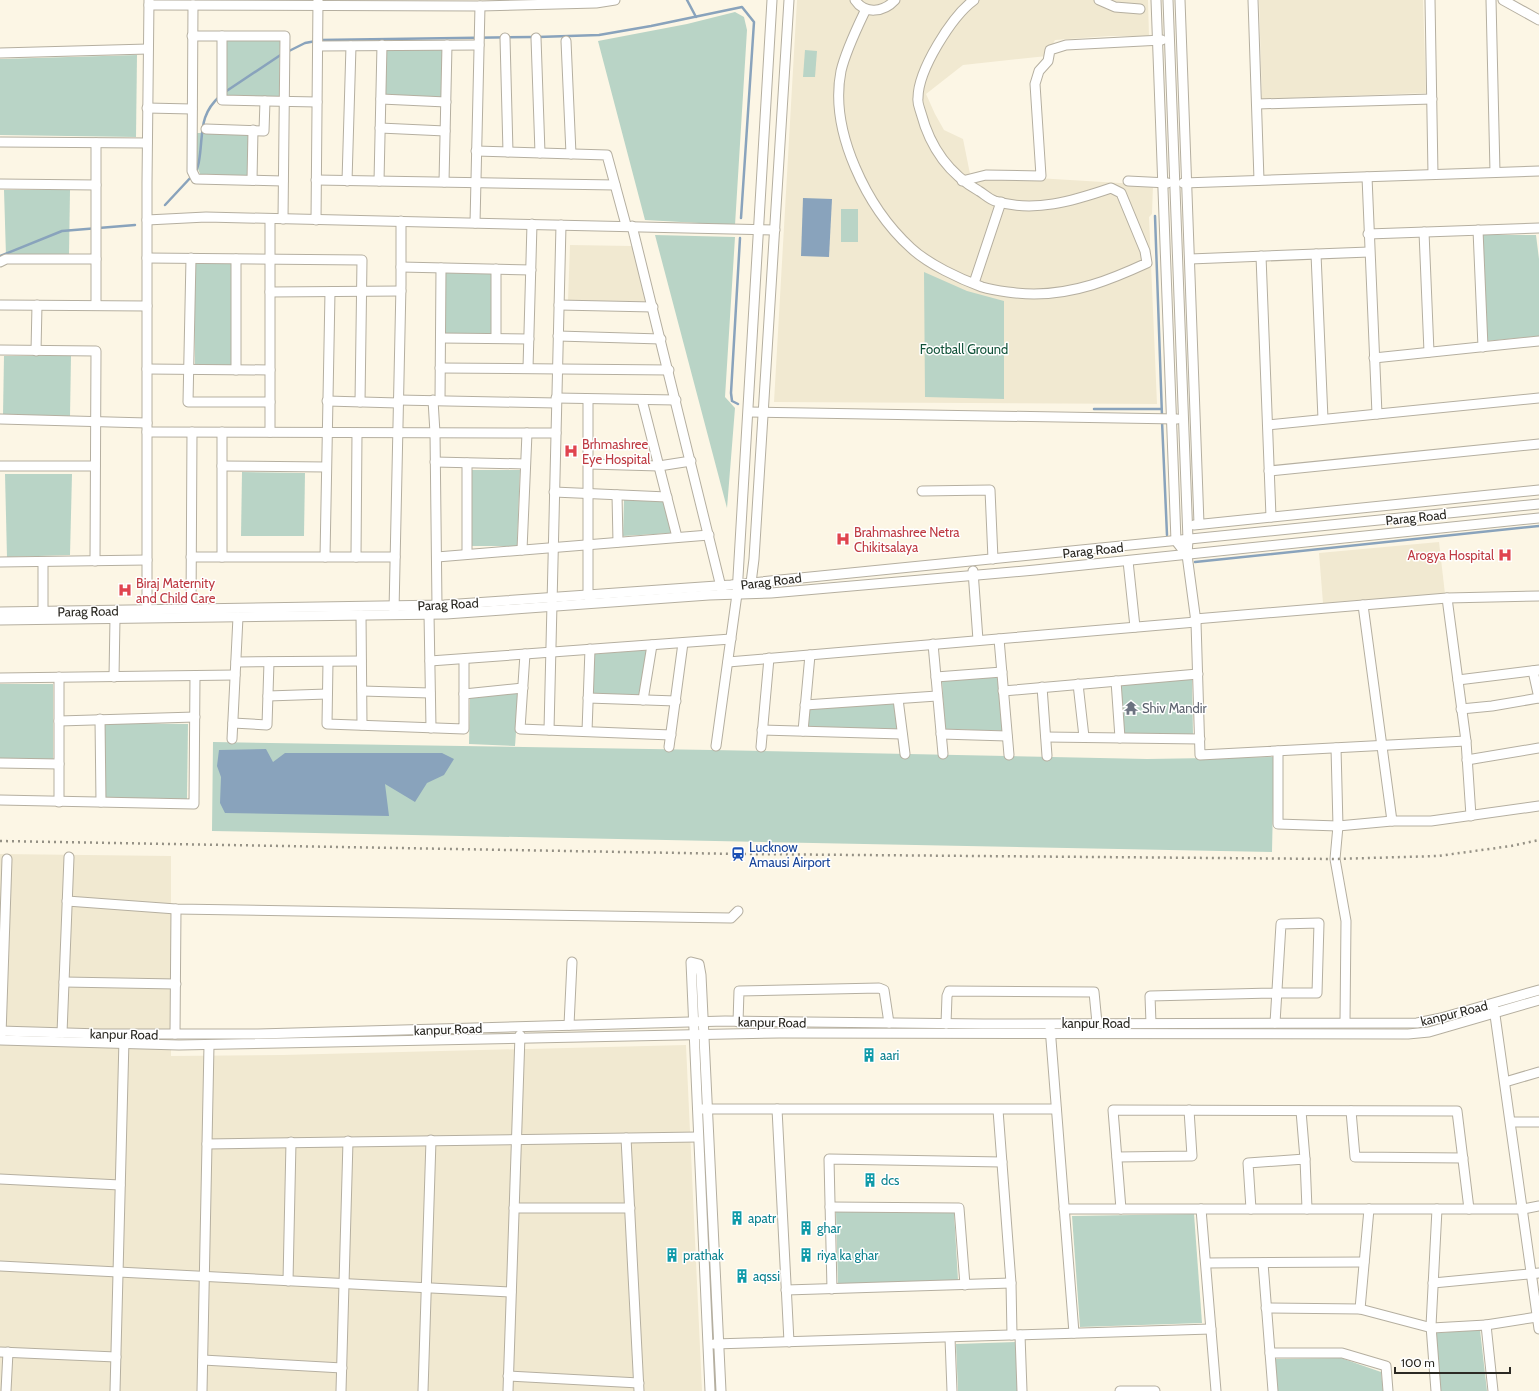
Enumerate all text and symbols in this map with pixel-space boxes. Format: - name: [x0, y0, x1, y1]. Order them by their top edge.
- park label: Football Ground: [920, 341, 1008, 357]
- place label: Brhmashree Eye Hospital: [582, 436, 650, 467]
- hospital icon: Brhmashree Eye Hospital: [563, 443, 579, 459]
- street label: Parag Road: [1385, 506, 1447, 528]
- place label: Brahmashree Netra Chikitsalaya: [854, 524, 960, 555]
- hospital icon: Brahmashree Netra Chikitsalaya: [835, 531, 851, 547]
- street label: Parag Road: [1062, 539, 1124, 561]
- place label: Arogya Hospital: [1408, 547, 1494, 563]
- hospital icon: Arogya Hospital: [1497, 547, 1513, 563]
- street label: Parag Road: [740, 569, 802, 593]
- place label: Biraj Maternity and Child Care: [136, 575, 216, 606]
- hospital icon: Biraj Maternity and Child Care: [117, 582, 133, 598]
- street label: Parag Road: [417, 594, 479, 614]
- street label: Parag Road: [57, 602, 119, 620]
- temple icon: Shiv Mandir: [1123, 700, 1139, 716]
- place label: Shiv Mandir: [1142, 700, 1208, 716]
- place label: Lucknow Amausi Airport: [749, 839, 831, 870]
- station icon: Lucknow Amausi Airport: [730, 846, 746, 862]
- street label: kanpur Road: [1419, 997, 1489, 1029]
- street label: kanpur Road: [738, 1013, 806, 1031]
- street label: kanpur Road: [1062, 1015, 1130, 1031]
- street label: kanpur Road: [413, 1020, 483, 1038]
- street label: kanpur Road: [90, 1025, 158, 1043]
- building icon: aari: [861, 1047, 877, 1063]
- place label: aari: [880, 1047, 899, 1063]
- building icon: dcs: [862, 1172, 878, 1188]
- place label: dcs: [881, 1172, 900, 1188]
- building icon: apatr: [729, 1210, 745, 1226]
- place label: apatr: [748, 1210, 777, 1226]
- building icon: ghar: [798, 1220, 814, 1236]
- place label: ghar: [817, 1220, 842, 1236]
- building icon: prathak: [664, 1247, 680, 1263]
- place label: prathak: [683, 1247, 724, 1263]
- building icon: riya ka ghar: [798, 1247, 814, 1263]
- place label: riya ka ghar: [817, 1247, 879, 1263]
- building icon: aqssi: [734, 1268, 750, 1284]
- place label: aqssi: [753, 1268, 780, 1284]
- scale bar: [1395, 1349, 1510, 1375]
- text: 100 m: [1401, 1355, 1435, 1370]

